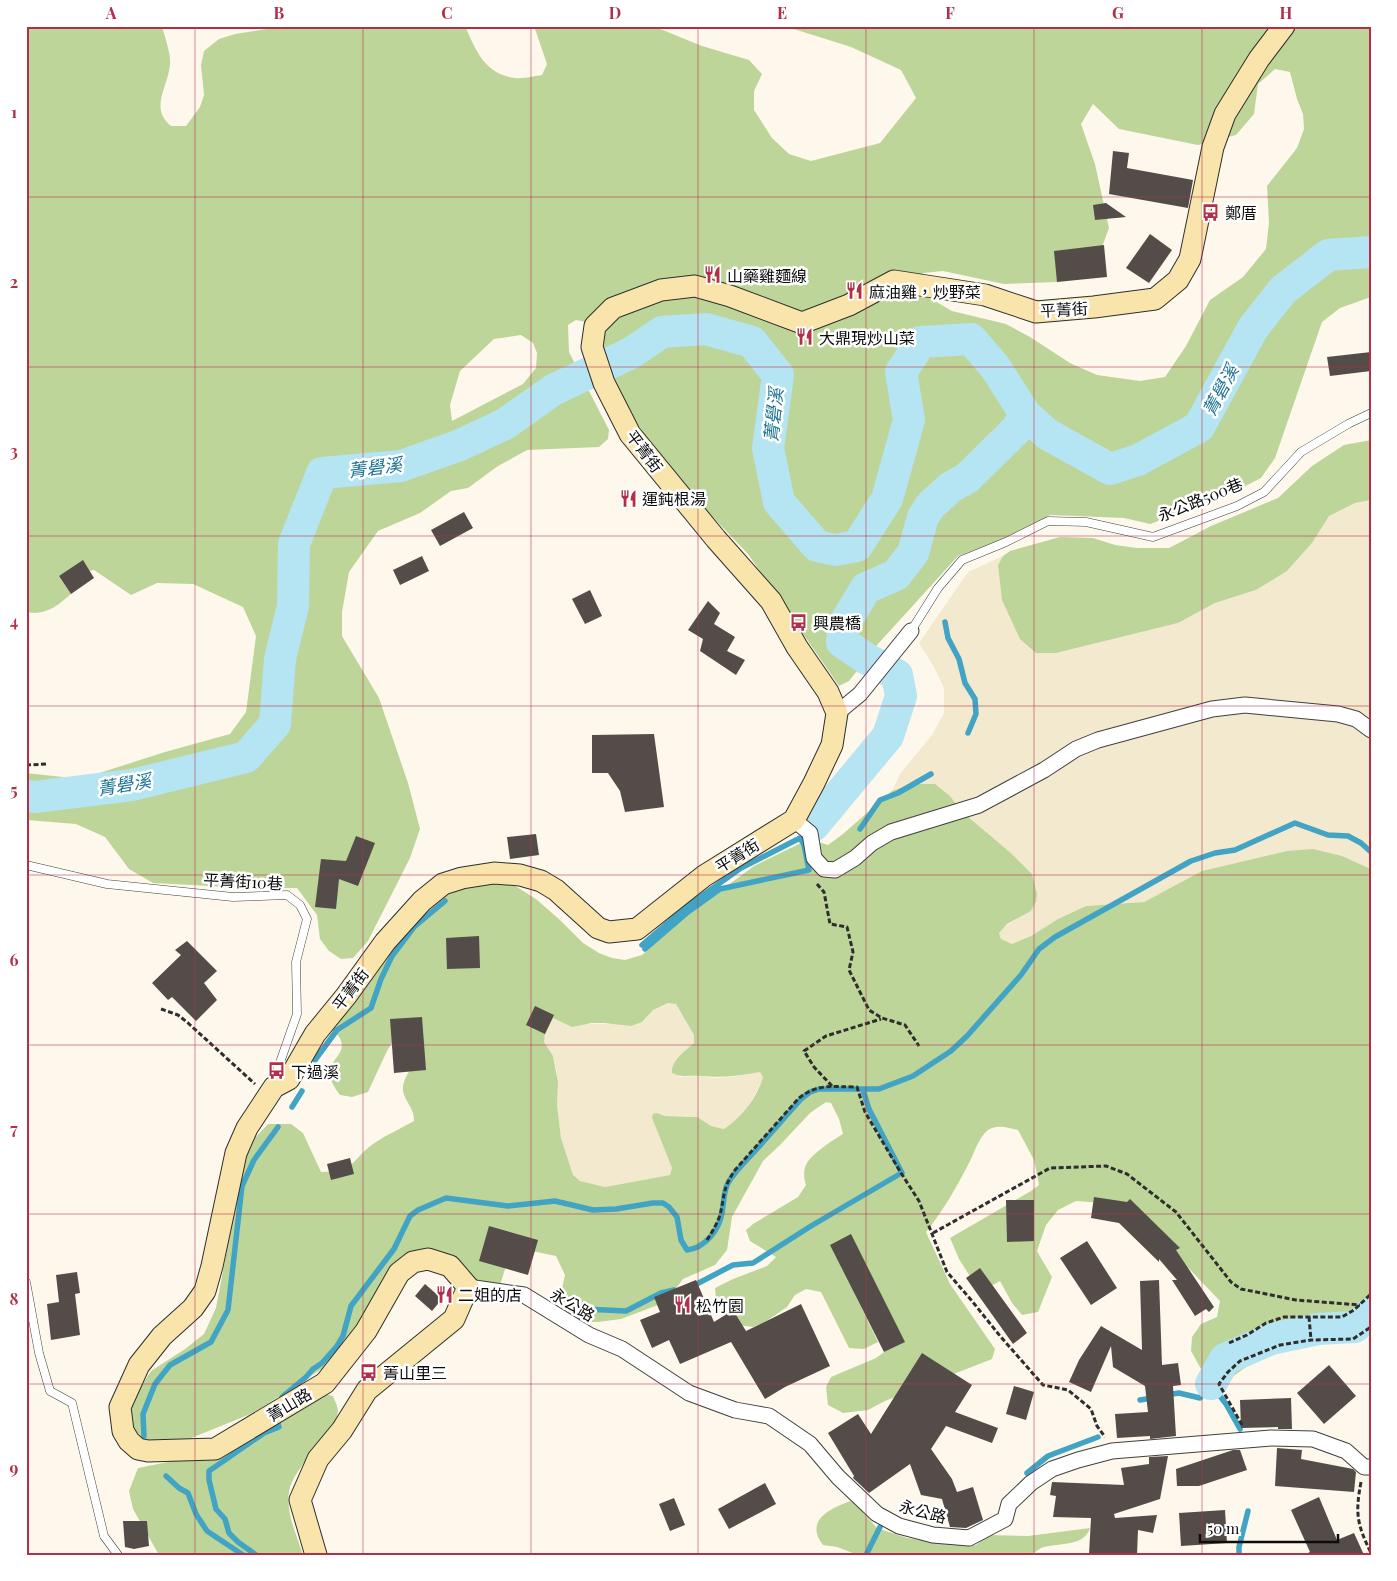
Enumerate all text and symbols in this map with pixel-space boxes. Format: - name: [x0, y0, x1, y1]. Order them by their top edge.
- text: A: [105, 2, 117, 23]
- text: B: [274, 2, 285, 23]
- text: C: [441, 2, 453, 23]
- text: D: [609, 2, 621, 23]
- text: E: [777, 2, 787, 23]
- text: F: [945, 2, 955, 23]
- text: G: [1112, 2, 1124, 23]
- text: H: [1280, 2, 1293, 23]
- text: 1: [11, 101, 17, 122]
- bus stop icon: 鄭厝: [1201, 202, 1221, 222]
- place label: 鄭厝: [1225, 202, 1257, 223]
- restaurant icon: 山藥雞麵線: [703, 265, 723, 285]
- place label: 山藥雞麵線: [727, 265, 807, 286]
- text: 2: [10, 271, 18, 292]
- restaurant icon: 麻油雞，炒野菜: [845, 281, 865, 301]
- place label: 麻油雞，炒野菜: [869, 281, 981, 302]
- street label: 平菁街: [1039, 297, 1089, 321]
- restaurant icon: 大鼎現炒山菜: [795, 327, 815, 347]
- place label: 大鼎現炒山菜: [819, 327, 915, 348]
- water label: 菁礐溪: [1197, 358, 1245, 419]
- water label: 菁礐溪: [758, 384, 788, 443]
- street label: 平菁街: [622, 426, 668, 476]
- text: 3: [10, 440, 18, 461]
- water label: 菁礐溪: [347, 451, 406, 482]
- street label: 永公路500巷: [1154, 472, 1246, 526]
- restaurant icon: 運鈍根湯: [618, 488, 638, 508]
- place label: 運鈍根湯: [642, 488, 706, 509]
- text: 4: [10, 610, 18, 631]
- bus stop icon: 興農橋: [789, 612, 809, 632]
- place label: 興農橋: [813, 612, 861, 633]
- water label: 菁礐溪: [95, 767, 156, 800]
- text: 5: [10, 779, 18, 800]
- street label: 平菁街: [711, 833, 763, 877]
- street label: 平菁街10巷: [203, 868, 283, 894]
- text: 6: [10, 949, 19, 970]
- street label: 平菁街: [327, 964, 373, 1014]
- bus stop icon: 下過溪: [267, 1061, 287, 1081]
- place label: 下過溪: [291, 1061, 339, 1082]
- text: 7: [10, 1118, 18, 1139]
- street label: 永公路: [547, 1283, 599, 1325]
- restaurant icon: 二姐的店: [434, 1284, 454, 1304]
- place label: 二姐的店: [458, 1284, 522, 1305]
- text: 8: [10, 1288, 19, 1309]
- restaurant icon: 松竹園: [672, 1295, 692, 1315]
- place label: 松竹園: [696, 1295, 744, 1316]
- bus stop icon: 菁山里三: [359, 1362, 379, 1382]
- place label: 菁山里三: [383, 1362, 447, 1383]
- street label: 菁山路: [263, 1383, 315, 1425]
- text: 9: [10, 1457, 19, 1478]
- street label: 永公路: [897, 1495, 949, 1527]
- scale bar: [1200, 1511, 1337, 1543]
- text: 50 m: [1207, 1518, 1240, 1538]

